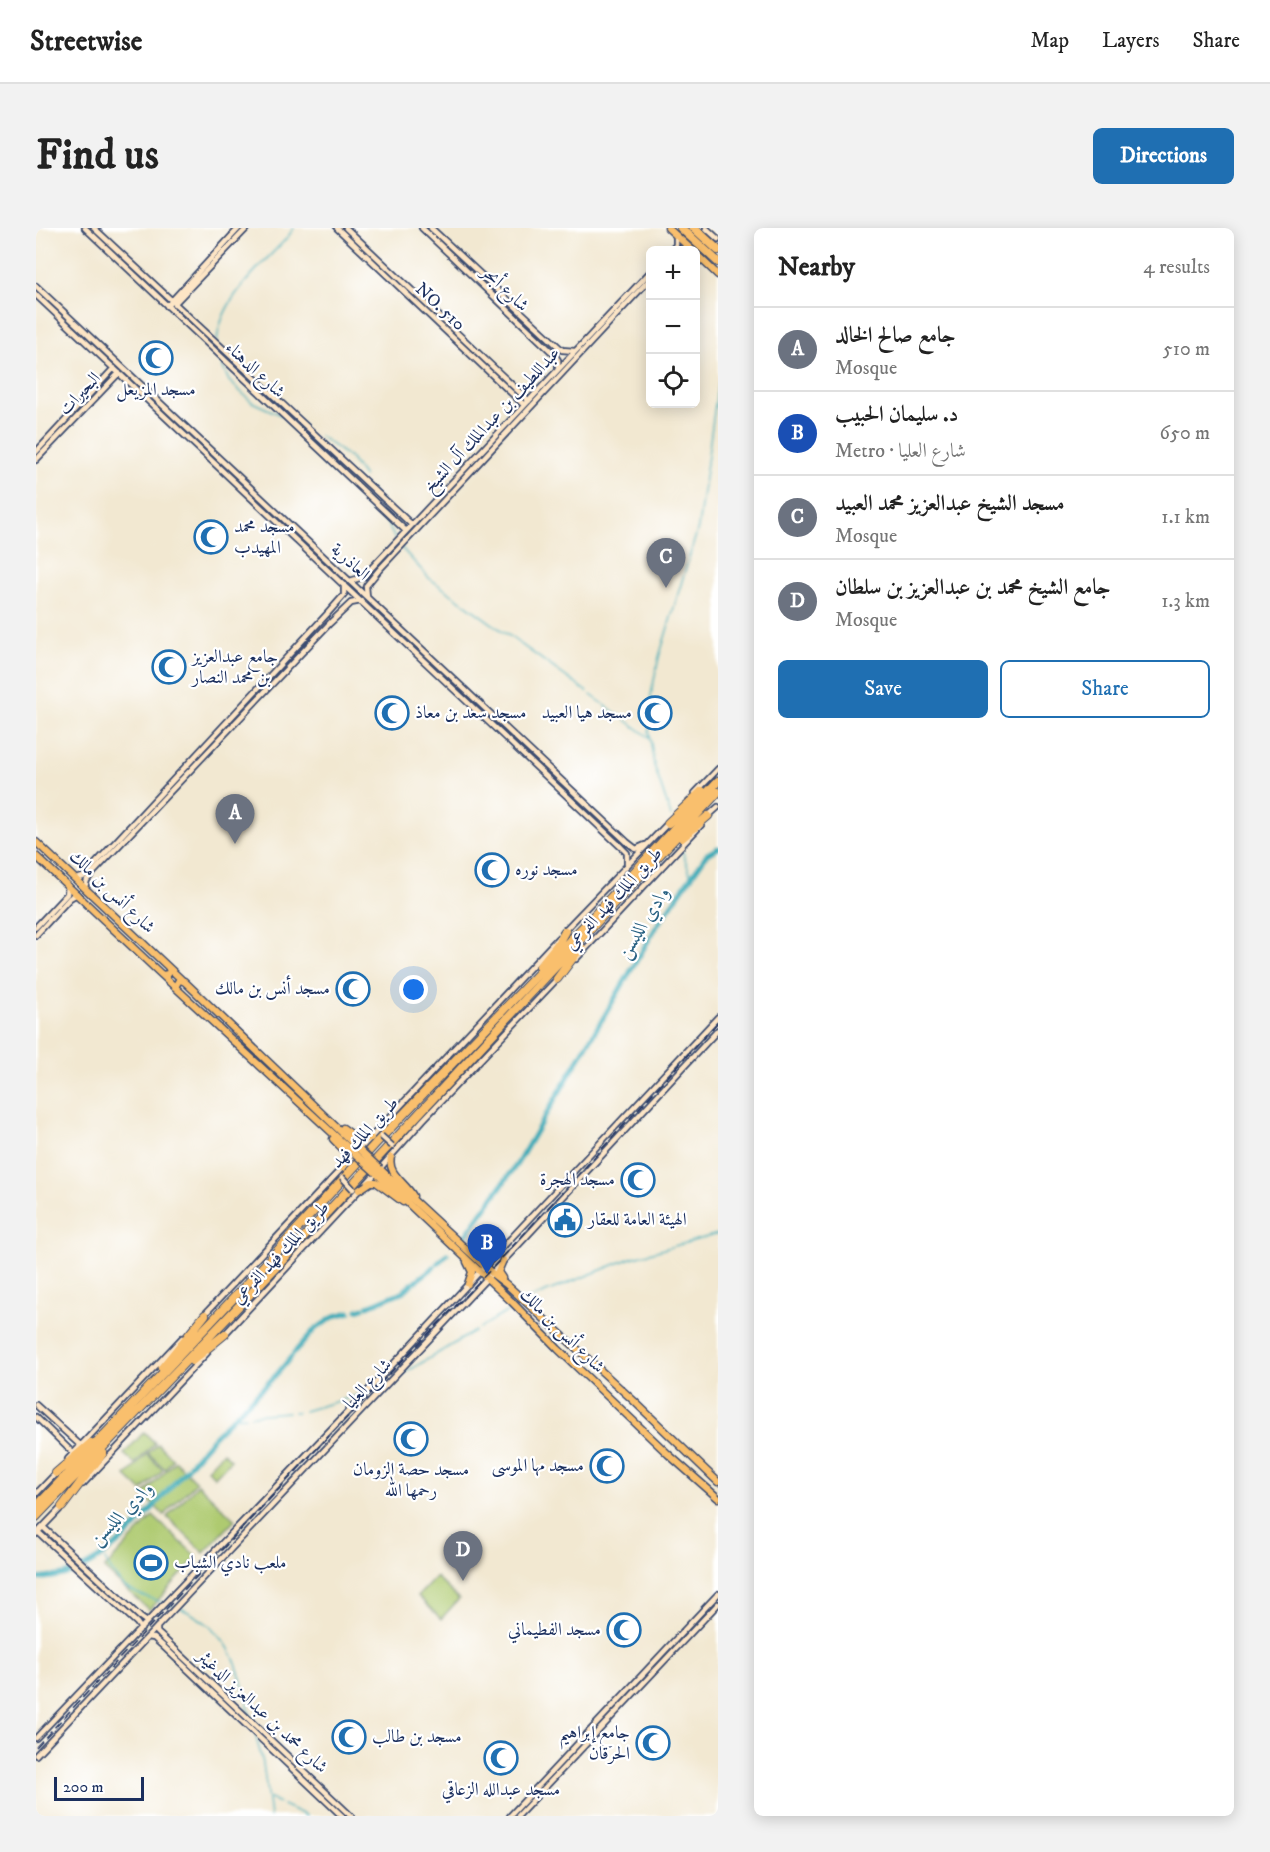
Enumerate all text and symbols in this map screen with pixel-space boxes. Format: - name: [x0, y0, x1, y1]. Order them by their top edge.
- text: Streetwise: [30, 24, 142, 59]
- text: Map: [1030, 28, 1069, 54]
- text: Layers: [1102, 28, 1160, 54]
- text: Share: [1193, 28, 1240, 54]
- button: Directions: [1093, 128, 1234, 184]
- text: Find us: [36, 130, 159, 182]
- map controls: [646, 246, 700, 408]
- button: +: [646, 246, 700, 300]
- text: Nearby: [778, 251, 855, 284]
- text: 4 results: [1143, 255, 1210, 280]
- street label: شارع أبحر: [473, 258, 535, 319]
- street label: NO. 510: [410, 278, 470, 336]
- button: −: [646, 300, 700, 354]
- text: جامع صالح الخالد: [835, 322, 955, 349]
- street label: شارع الدهناء: [218, 337, 290, 405]
- text: A: [791, 337, 804, 362]
- text: 510 m: [1163, 337, 1210, 362]
- mosque icon: مسجد المزيعل: [138, 340, 174, 376]
- street label: عبداللطيف بن عبدالملك آل الشيخ: [419, 343, 568, 500]
- button: locate: [646, 354, 700, 408]
- text: Mosque: [835, 356, 897, 381]
- street label: البحيرات: [54, 368, 106, 420]
- place label: مسجد المزيعل: [116, 379, 196, 402]
- text: د. سليمان الحبيب: [835, 401, 958, 428]
- text: B: [791, 421, 804, 446]
- text: 650 m: [1160, 421, 1210, 446]
- text: Metro · شارع العليا: [835, 439, 966, 464]
- text: مسجد الشيخ عبدالعزيز محمد العبيد: [835, 490, 1065, 517]
- text: C: [791, 505, 804, 530]
- text: 1.1 km: [1161, 505, 1210, 530]
- place label: مسجد محمد المهيدب: [234, 516, 295, 559]
- mosque icon: مسجد محمد المهيدب: [193, 519, 229, 555]
- text: Mosque: [835, 524, 897, 549]
- street label: العاذرية: [326, 538, 374, 586]
- pin: C: [646, 538, 686, 588]
- text: جامع الشيخ محمد بن عبدالعزيز بن سلطان: [835, 574, 1111, 601]
- text: D: [790, 589, 805, 614]
- text: 1.3 km: [1161, 589, 1210, 614]
- text: Mosque: [835, 608, 897, 633]
- place label: جامع عبدالعزيز بن محمد النصار: [190, 646, 278, 689]
- mosque icon: جامع عبدالعزيز بن محمد النصار: [151, 649, 187, 685]
- button: Save: [778, 660, 988, 718]
- button: Share: [1000, 660, 1210, 718]
- mosque icon: مسجد سعد بن معاذ: [374, 695, 410, 731]
- mosque icon: مسجد هيا العبيد: [637, 695, 673, 731]
- place label: مسجد سعد بن معاذ: [415, 702, 526, 724]
- place label: مسجد هيا العبيد: [541, 702, 632, 724]
- pin: A: [216, 794, 254, 844]
- street label: شارع أنس بن مالك: [62, 843, 162, 941]
- street label: طريق الملك فهد الفرعي: [561, 843, 670, 957]
- mosque icon: مسجد نوره: [474, 852, 510, 888]
- place label: مسجد نوره: [515, 859, 578, 881]
- water label: وادي الليسن: [612, 882, 678, 965]
- mosque icon: مسجد أنس بن مالك: [335, 971, 371, 1007]
- place label: مسجد أنس بن مالك: [215, 975, 330, 1000]
- your location: [399, 975, 428, 1004]
- street label: طريق الملك فهد: [326, 1093, 404, 1173]
- mosque icon: مسجد الهجرة: [620, 1162, 656, 1198]
- place label: مسجد الهجرة: [540, 1169, 615, 1191]
- street label: طريق الملك فهد الفرعي: [228, 1197, 337, 1311]
- public building icon: الهيئة العامة للعقار: [547, 1202, 583, 1238]
- place label: الهيئة العامة للعقار: [586, 1209, 687, 1231]
- pin: B: [468, 1224, 506, 1274]
- street label: شارع أنس بن مالك: [513, 1282, 611, 1380]
- street label: شارع العليا: [339, 1354, 399, 1416]
- mosque icon: مسجد حصة الزومان رحمها الله: [393, 1421, 429, 1457]
- mosque icon: مسجد مها الموسى: [589, 1448, 625, 1484]
- place label: مسجد مها الموسى: [492, 1455, 584, 1478]
- place label: مسجد حصة الزومان رحمها الله: [353, 1459, 469, 1502]
- water label: وادي الليسن: [84, 1476, 161, 1553]
- pin: D: [444, 1532, 482, 1581]
- sports icon: ملعب نادي الشباب: [133, 1545, 169, 1581]
- place label: ملعب نادي الشباب: [174, 1552, 287, 1577]
- mosque icon: مسجد الفطيماني: [606, 1612, 642, 1648]
- place label: مسجد الفطيماني: [508, 1619, 601, 1644]
- street label: شارع محمد بن عبدالعزيز الدغيثر: [188, 1644, 332, 1781]
- mosque icon: مسجد بن طالب: [331, 1719, 367, 1755]
- place label: جامع إبراهيم الحرقان: [559, 1722, 630, 1765]
- mosque icon: جامع إبراهيم الحرقان: [635, 1725, 671, 1761]
- place label: مسجد بن طالب: [372, 1726, 462, 1748]
- mosque icon: مسجد عبدالله الزعاقي: [483, 1740, 519, 1776]
- scale bar: [54, 1774, 144, 1802]
- text: 200 m: [63, 1777, 104, 1797]
- place label: مسجد عبدالله الزعاقي: [442, 1779, 560, 1804]

